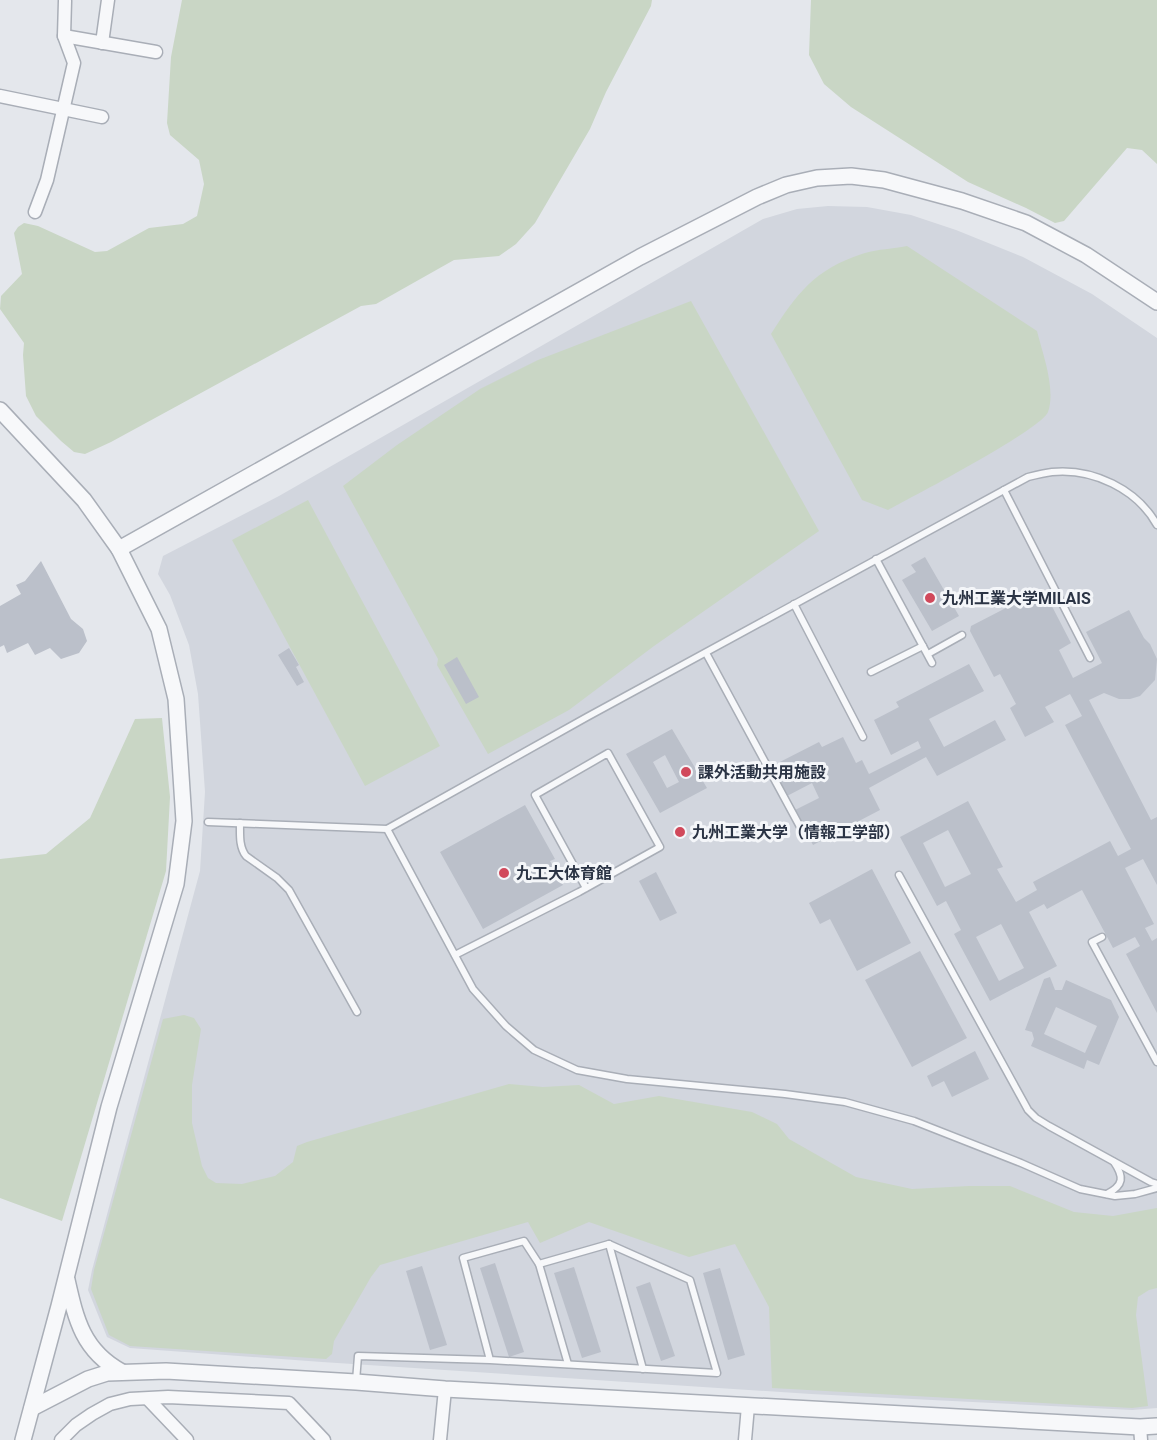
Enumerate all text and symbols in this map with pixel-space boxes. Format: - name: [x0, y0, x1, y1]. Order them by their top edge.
- place label: 九州工業大学MILAIS: [942, 589, 1091, 608]
- marker: 九州工業大学MILAIS: [923, 591, 937, 605]
- place label: 課外活動共用施設: [698, 763, 826, 782]
- marker: 課外活動共用施設: [679, 765, 693, 779]
- place label: 九州工業大学（情報工学部）: [692, 823, 900, 842]
- marker: 九州工業大学（情報工学部）: [673, 825, 687, 839]
- place label: 九工大体育館: [516, 864, 612, 883]
- marker: 九工大体育館: [497, 866, 511, 880]

